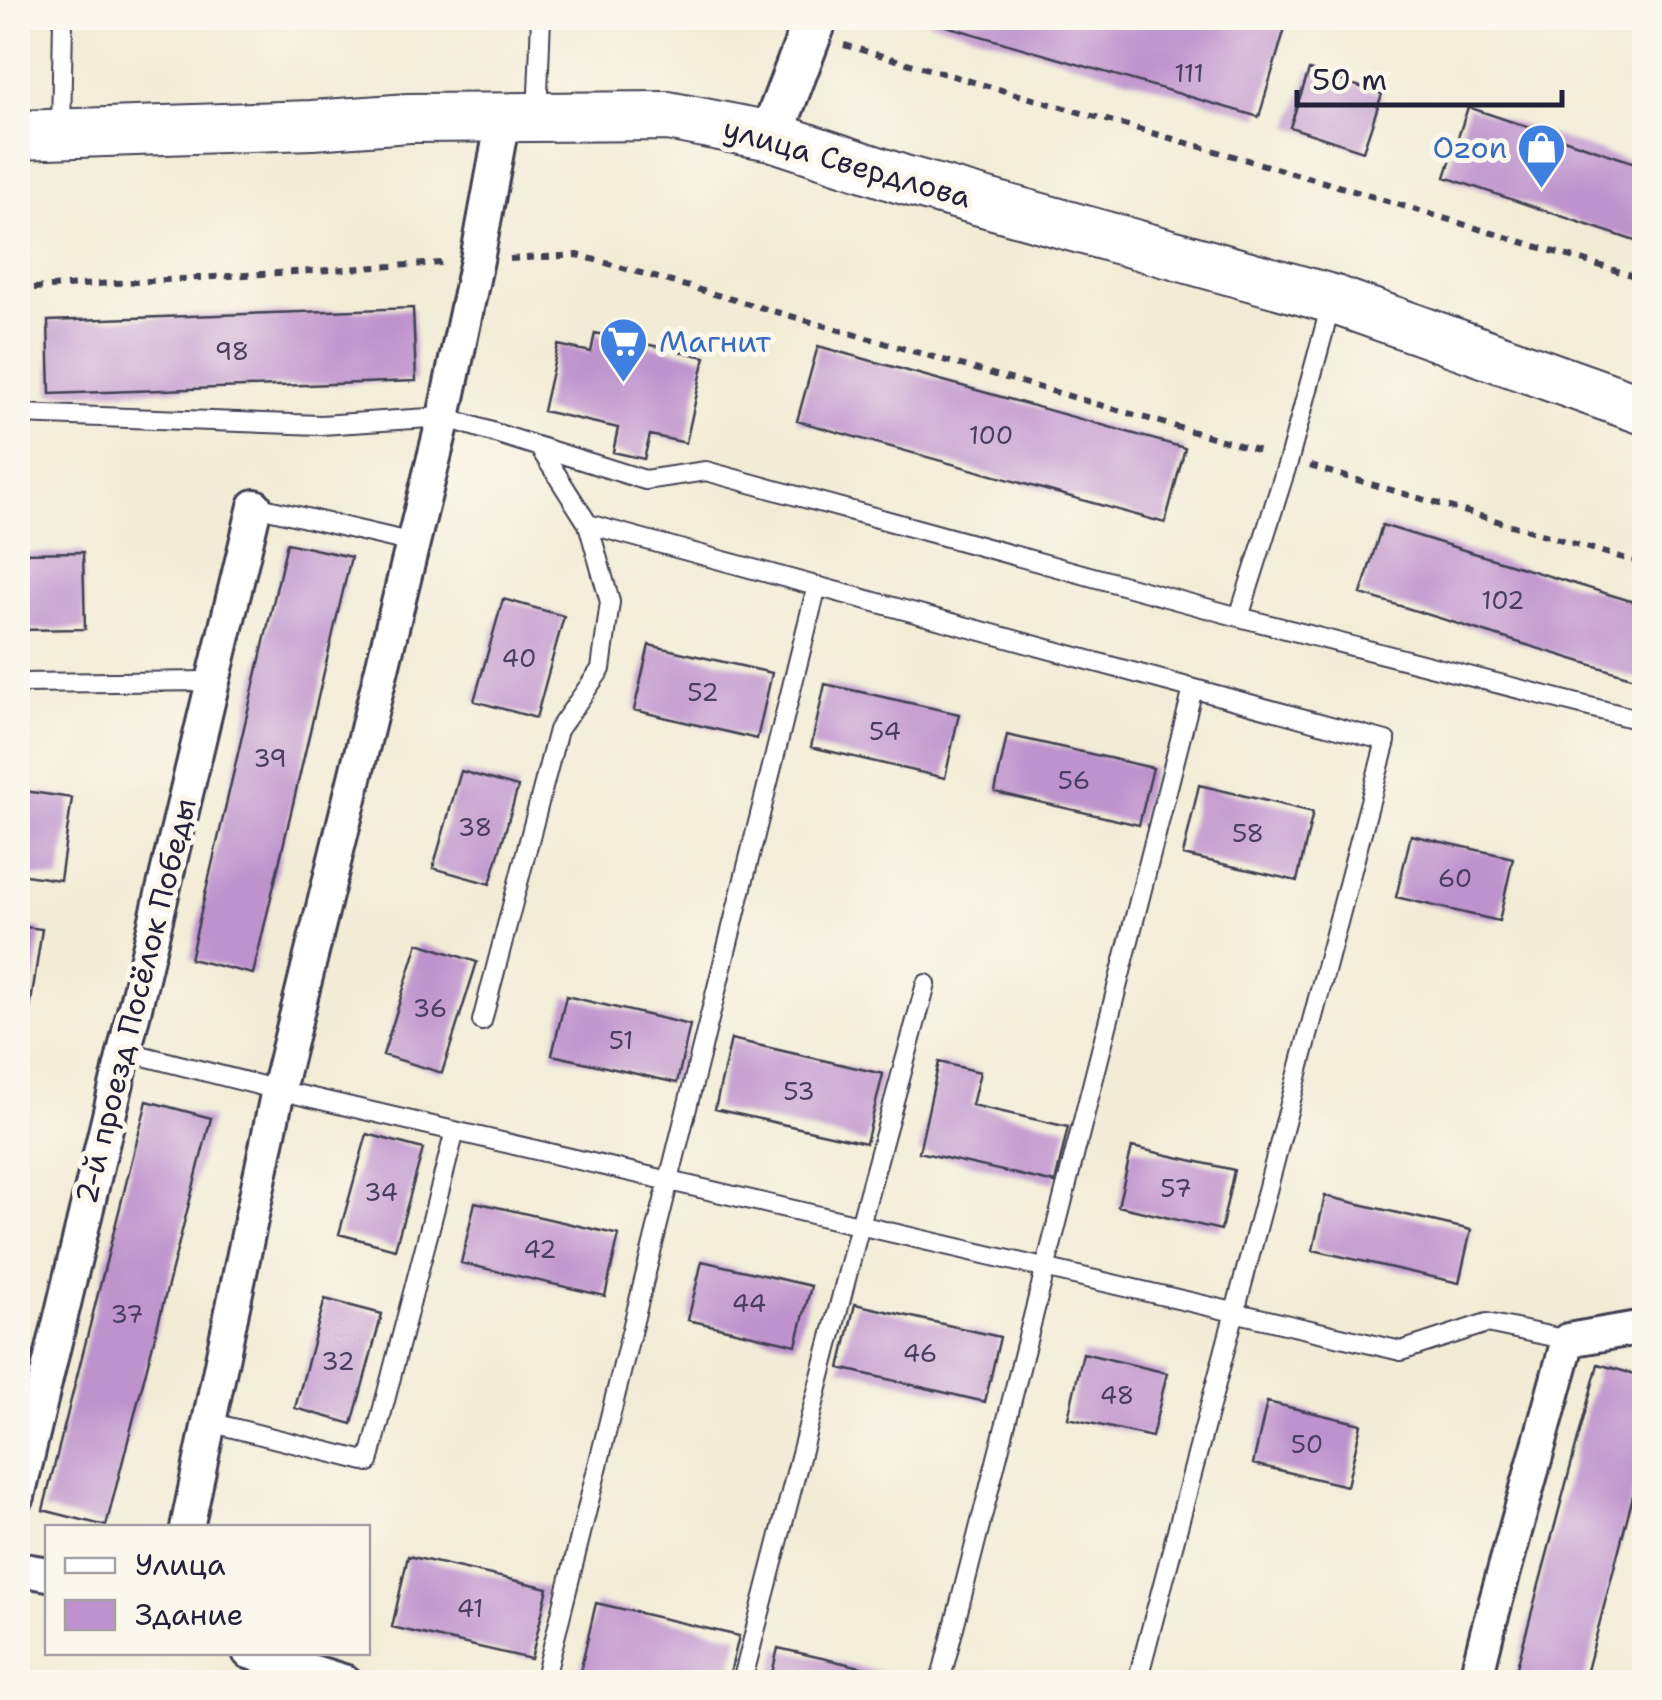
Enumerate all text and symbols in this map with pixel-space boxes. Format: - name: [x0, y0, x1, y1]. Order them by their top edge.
- scale bar: [1297, 45, 1562, 107]
- house number: 111: [1174, 56, 1204, 90]
- text: 50 m: [1312, 59, 1387, 100]
- street label: улица Свердлова: [718, 108, 976, 218]
- shop icon: Ozon: [1516, 122, 1568, 190]
- place label: Ozon: [1432, 127, 1507, 168]
- supermarket icon: Магнит: [598, 316, 650, 384]
- place label: Магнит: [659, 321, 772, 362]
- house number: 98: [215, 334, 249, 368]
- house number: 100: [969, 418, 1013, 452]
- house number: 102: [1481, 583, 1525, 617]
- house number: 40: [502, 641, 536, 675]
- house number: 52: [687, 675, 719, 709]
- house number: 54: [869, 714, 901, 748]
- house number: 39: [253, 741, 287, 775]
- house number: 56: [1058, 763, 1090, 797]
- street label: 2-й проезд Посёлок Победы: [65, 794, 206, 1208]
- house number: 38: [458, 810, 492, 844]
- house number: 58: [1232, 816, 1264, 850]
- house number: 60: [1438, 861, 1472, 895]
- house number: 36: [413, 991, 447, 1025]
- house number: 51: [609, 1023, 633, 1057]
- house number: 53: [783, 1074, 815, 1108]
- house number: 57: [1160, 1171, 1192, 1205]
- house number: 34: [364, 1175, 398, 1209]
- house number: 42: [523, 1232, 557, 1266]
- house number: 44: [732, 1286, 766, 1320]
- house number: 37: [111, 1297, 143, 1331]
- house number: 46: [903, 1336, 937, 1370]
- house number: 32: [321, 1344, 355, 1378]
- house number: 48: [1100, 1378, 1134, 1412]
- house number: 50: [1291, 1427, 1323, 1461]
- legend: [45, 1525, 370, 1655]
- text: Улица: [135, 1544, 226, 1585]
- house number: 41: [457, 1591, 483, 1625]
- text: Здание: [135, 1594, 244, 1635]

